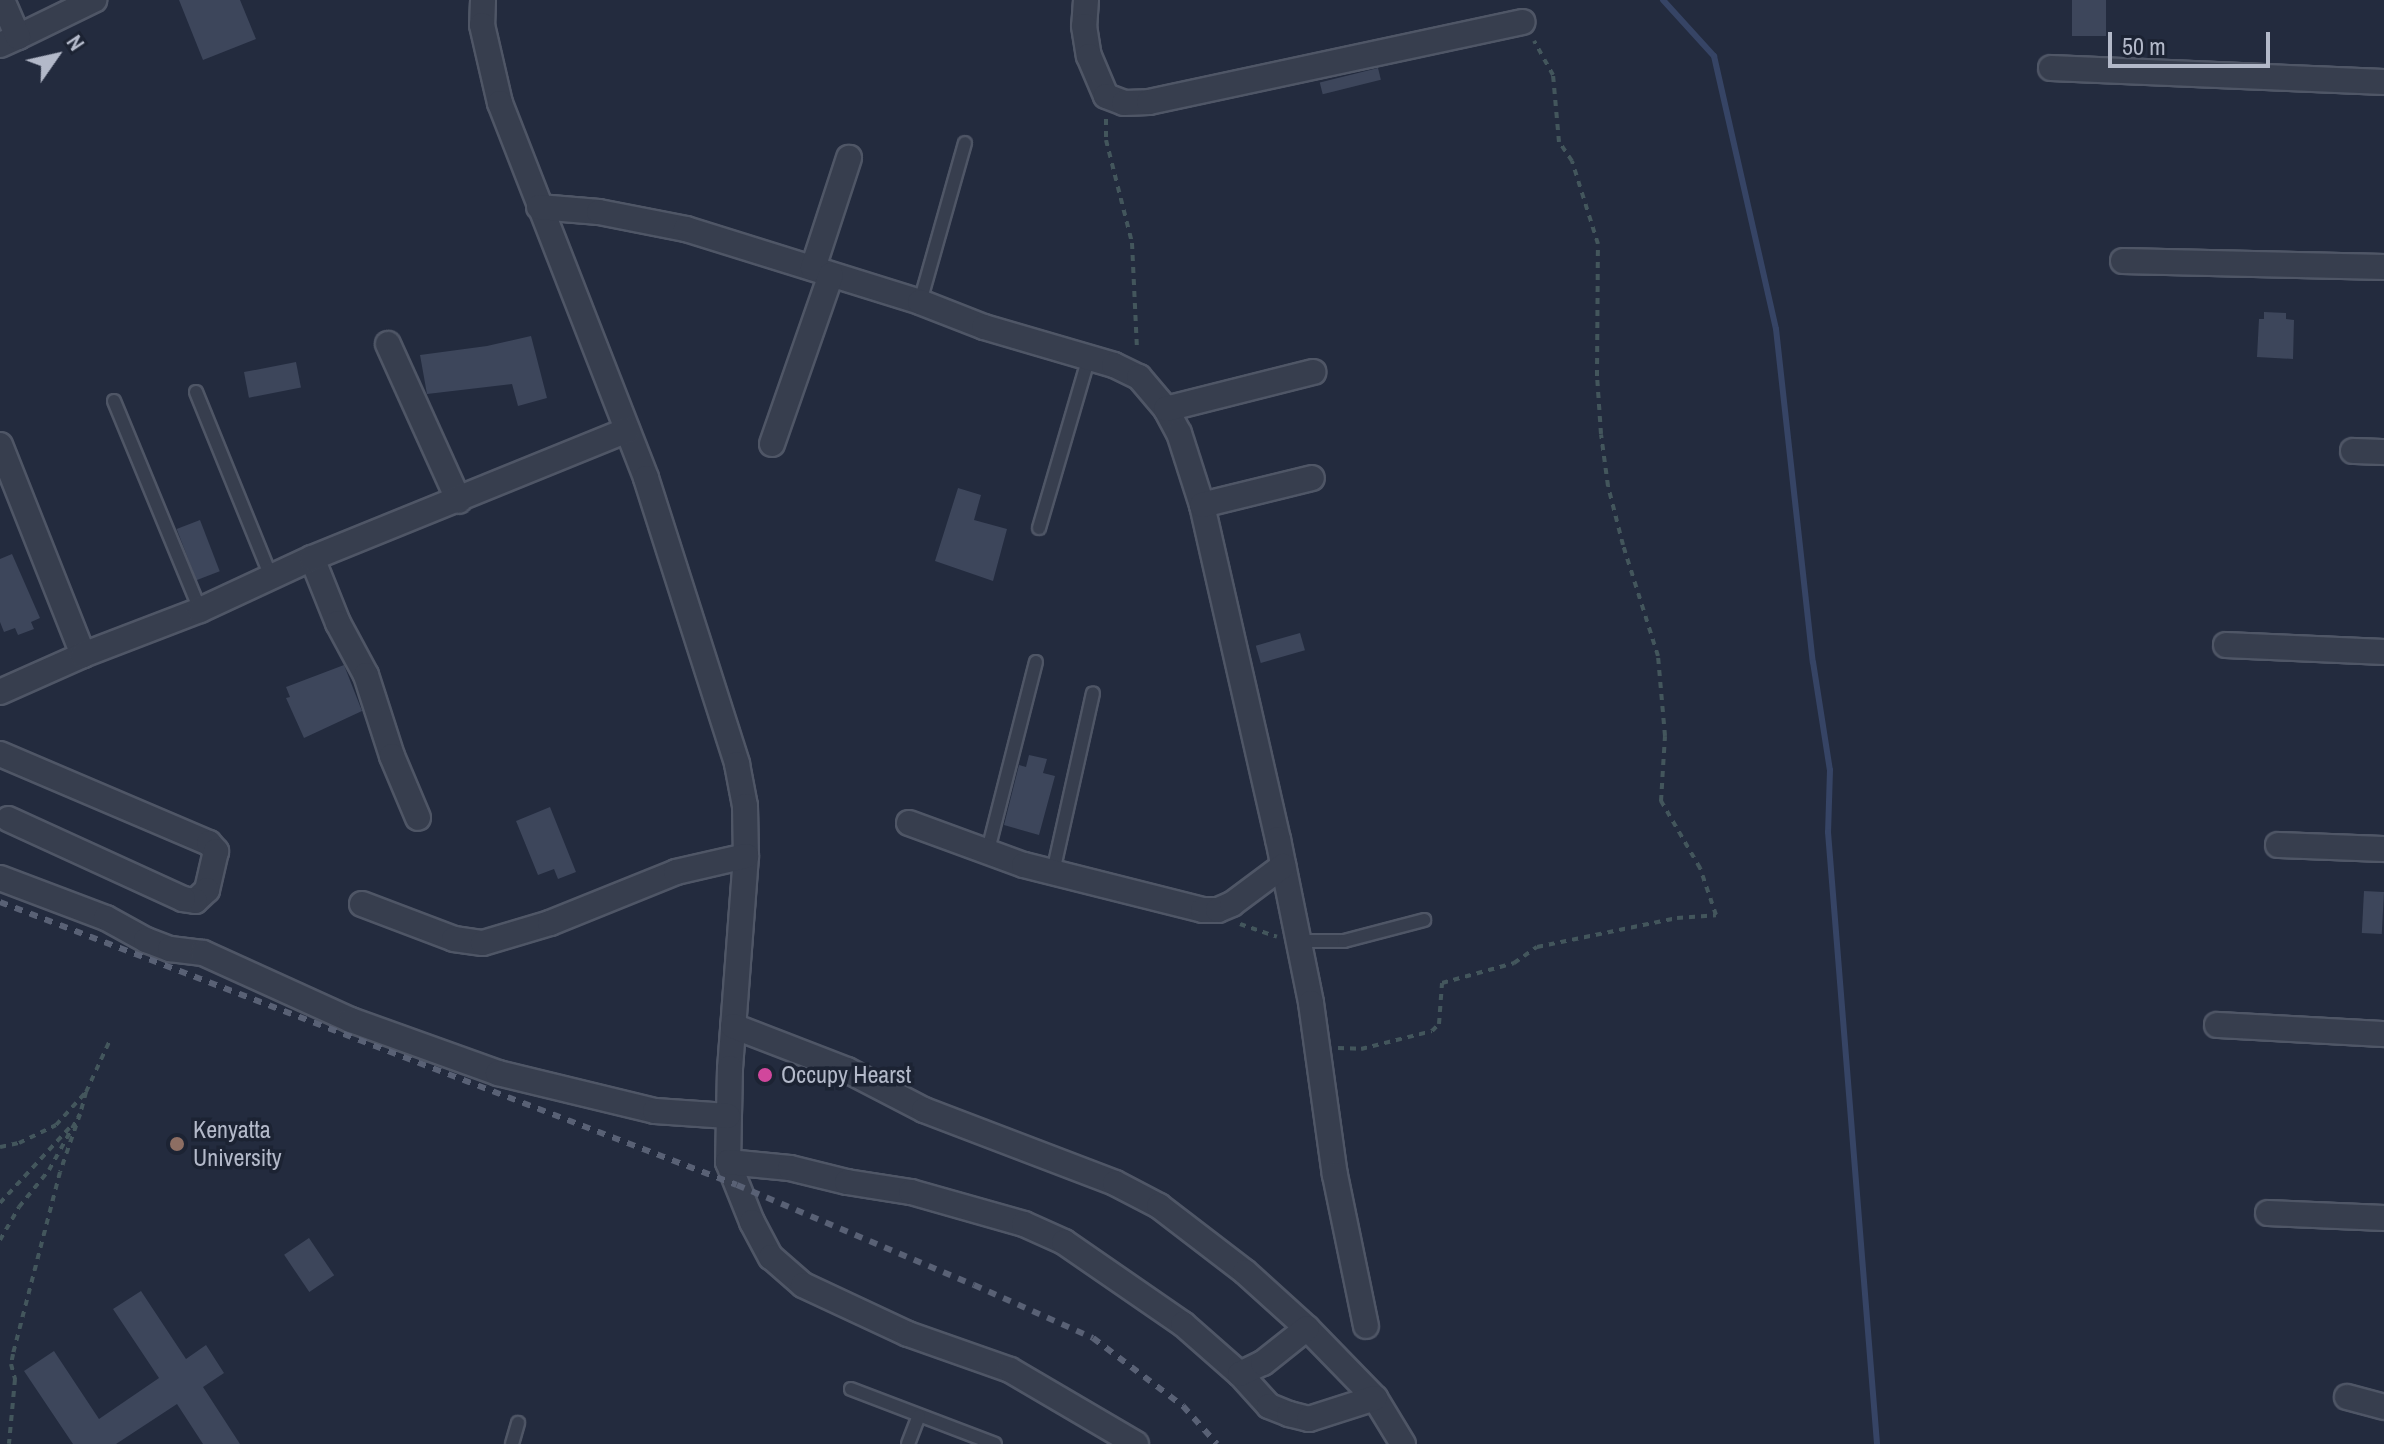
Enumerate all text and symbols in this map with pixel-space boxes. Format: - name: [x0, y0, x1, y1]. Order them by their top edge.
- north arrow: [16, 16, 96, 96]
- scale bar: [2112, 16, 2274, 66]
- text: N: [60, 29, 92, 56]
- text: 50 m: [2122, 30, 2166, 62]
- place label: Occupy Hearst: [781, 1061, 911, 1089]
- marker: Occupy Hearst: [756, 1066, 774, 1084]
- place label: Kenyatta University: [193, 1116, 282, 1172]
- marker: Kenyatta University: [168, 1135, 186, 1153]

